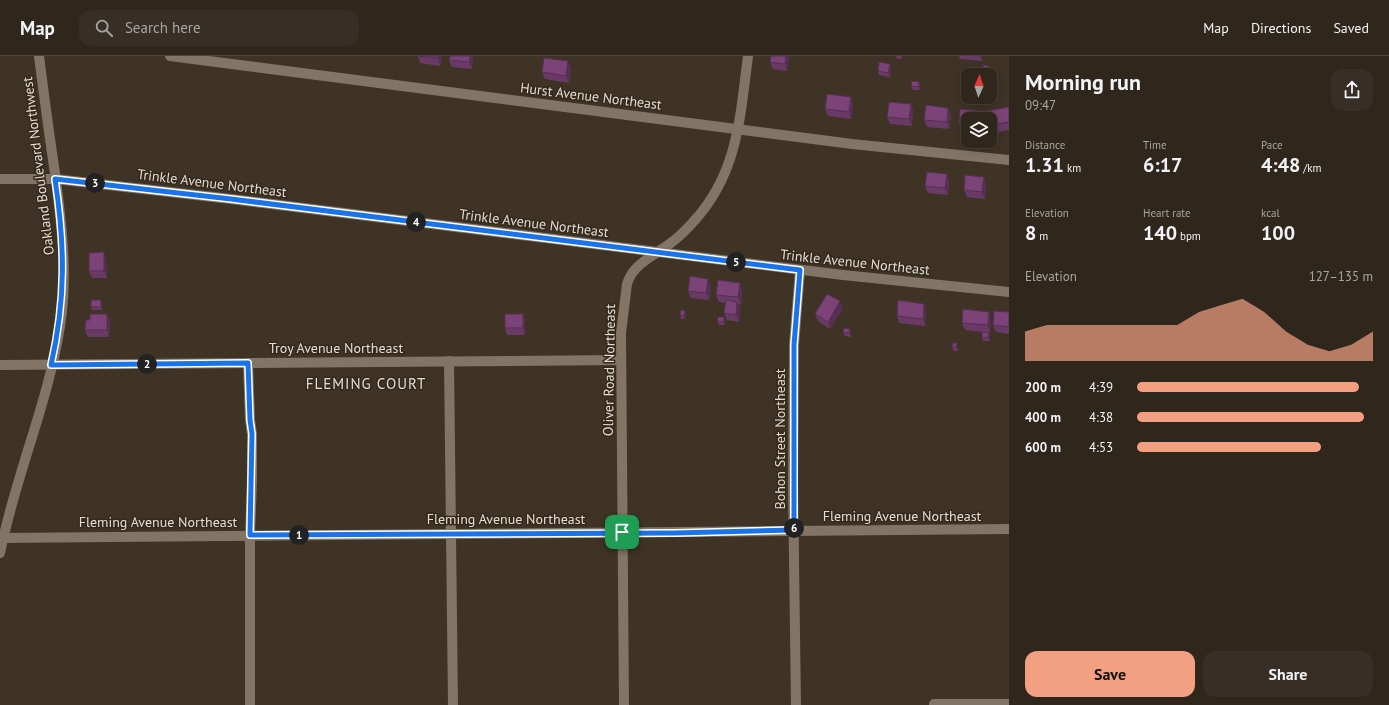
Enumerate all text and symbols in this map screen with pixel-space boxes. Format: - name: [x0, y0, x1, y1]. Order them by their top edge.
- search box: [79, 10, 359, 46]
- text: Map: [20, 16, 55, 40]
- icon: search: [93, 17, 115, 39]
- text: Search here: [125, 18, 201, 37]
- text: Map: [1203, 19, 1229, 37]
- text: Directions: [1251, 19, 1311, 37]
- text: Saved: [1333, 19, 1369, 37]
- north arrow: [961, 68, 997, 104]
- map controls: [961, 68, 997, 148]
- text: Morning run: [1025, 68, 1141, 96]
- button: share: [1331, 69, 1373, 111]
- street label: Oakland Boulevard Northwest: [18, 76, 58, 256]
- street label: Hurst Avenue Northeast: [519, 78, 663, 114]
- text: 09:47: [1025, 97, 1056, 114]
- button: layers: [961, 112, 997, 148]
- text: Distance: [1025, 138, 1065, 152]
- text: Time: [1143, 138, 1167, 152]
- text: Pace: [1261, 138, 1283, 152]
- text: 1.31: [1025, 152, 1064, 178]
- text: 6:17: [1143, 152, 1182, 178]
- text: 4:48: [1261, 152, 1300, 178]
- text: km: [1064, 161, 1081, 175]
- text: /km: [1300, 161, 1321, 175]
- street label: Trinkle Avenue Northeast: [136, 165, 288, 201]
- pin: 3: [85, 173, 105, 193]
- text: 3: [92, 176, 98, 190]
- street label: Trinkle Avenue Northeast: [458, 205, 610, 241]
- text: Elevation: [1025, 206, 1069, 220]
- text: Heart rate: [1143, 206, 1191, 220]
- text: kcal: [1261, 206, 1280, 220]
- pin: 4: [406, 212, 426, 232]
- text: 4: [413, 215, 419, 229]
- text: 8: [1025, 220, 1036, 246]
- text: 140: [1143, 220, 1177, 246]
- text: 100: [1261, 220, 1295, 246]
- text: m: [1036, 229, 1048, 243]
- text: bpm: [1177, 229, 1201, 243]
- street label: Trinkle Avenue Northeast: [779, 245, 931, 279]
- pin: 5: [726, 252, 746, 272]
- text: 5: [733, 255, 739, 269]
- text: Elevation: [1025, 268, 1077, 285]
- text: 127–135 m: [1309, 268, 1373, 285]
- street label: Oliver Road Northeast: [599, 303, 619, 436]
- street label: Troy Avenue Northeast: [269, 339, 403, 357]
- pin: 2: [137, 354, 157, 374]
- text: 2: [144, 357, 150, 371]
- street label: Bohon Street Northeast: [771, 368, 789, 509]
- district label: FLEMING COURT: [306, 374, 426, 393]
- text: 200 m: [1025, 379, 1061, 396]
- text: 4:39: [1089, 379, 1113, 396]
- text: 400 m: [1025, 409, 1061, 426]
- text: 4:38: [1089, 409, 1113, 426]
- text: 600 m: [1025, 439, 1061, 456]
- text: 4:53: [1089, 439, 1113, 456]
- street label: Fleming Avenue Northeast: [823, 507, 982, 525]
- street label: Fleming Avenue Northeast: [427, 510, 586, 528]
- street label: Fleming Avenue Northeast: [79, 513, 238, 531]
- pin: [605, 515, 639, 549]
- pin: 6: [784, 518, 804, 538]
- icon: arrive: [611, 521, 633, 543]
- text: 6: [791, 521, 797, 535]
- pin: 1: [289, 525, 309, 545]
- text: 1: [296, 528, 302, 542]
- button: Save: [1025, 651, 1195, 697]
- button: Share: [1203, 651, 1373, 697]

